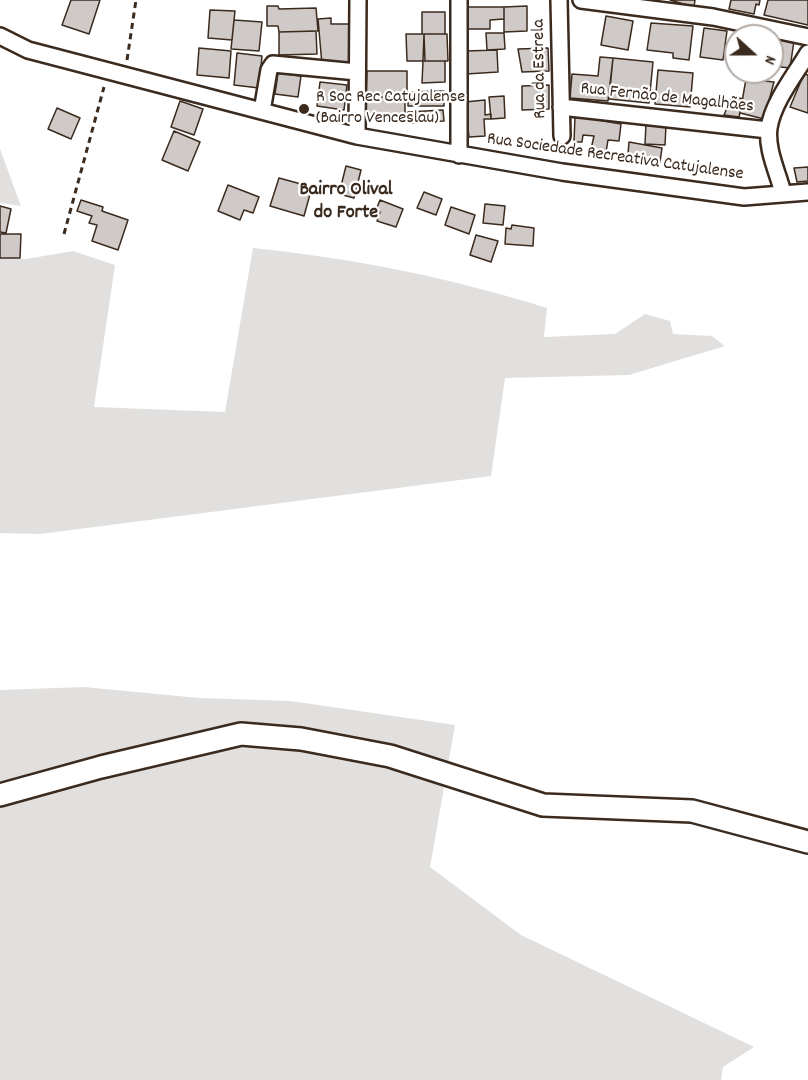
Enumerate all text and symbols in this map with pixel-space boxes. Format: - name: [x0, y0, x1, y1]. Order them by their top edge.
- street label: Rua da Estrela: [529, 19, 553, 119]
- north arrow: [724, 24, 784, 84]
- text: N: [757, 52, 782, 68]
- street label: Rua Fernão de Magalhães: [579, 79, 755, 119]
- place label: R Soc Rec Catujalense (Bairro Venceslau): [316, 88, 465, 130]
- marker: R Soc Rec Catujalense (Bairro Venceslau): [297, 102, 311, 116]
- street label: Rua Sociedade Recreativa Catujalense: [485, 129, 745, 187]
- district label: Bairro Olival do Forte: [299, 179, 393, 226]

